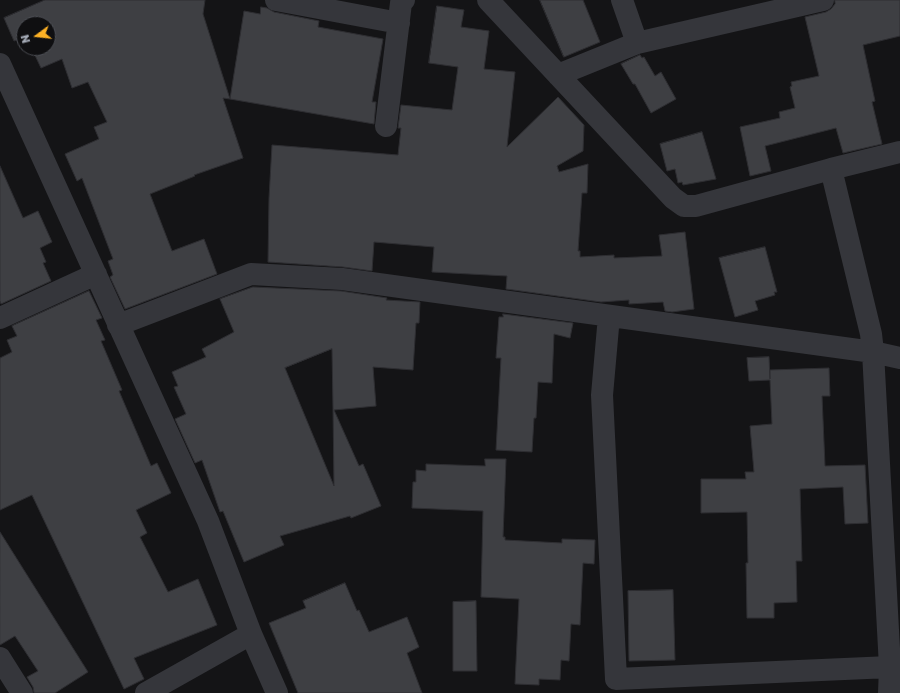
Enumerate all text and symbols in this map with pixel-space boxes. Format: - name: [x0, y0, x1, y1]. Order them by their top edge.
- north arrow: [16, 16, 56, 56]
- text: N: [18, 33, 32, 45]

